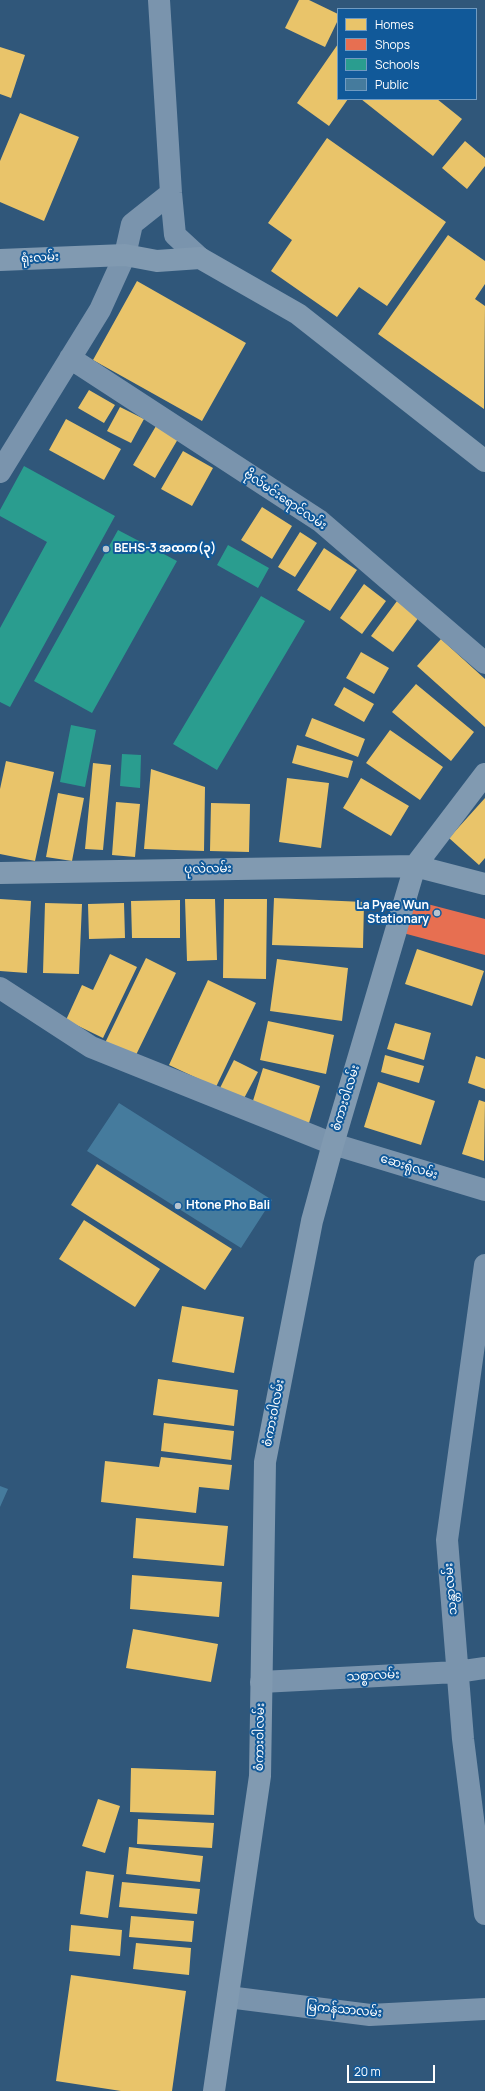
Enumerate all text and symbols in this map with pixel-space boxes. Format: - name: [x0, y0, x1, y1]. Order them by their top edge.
- legend: [337, 8, 477, 100]
- text: Homes: [375, 16, 414, 33]
- text: Shops: [375, 36, 410, 53]
- text: Schools: [375, 56, 419, 73]
- text: Public: [375, 76, 409, 93]
- street label: ရုံးလမ်း: [21, 250, 59, 266]
- street label: ဗိုလ်မင်းရောင်လမ်း: [241, 467, 329, 533]
- place label: BEHS-3 အထက(၃): [114, 542, 216, 556]
- marker: BEHS-3 အထက(၃): [101, 544, 111, 554]
- street label: ပုလဲလမ်း: [184, 861, 232, 877]
- place label: La Pyae Wun Stationary: [356, 899, 429, 927]
- marker: La Pyae Wun Stationary: [432, 908, 442, 918]
- street label: စံကားဝါလမ်း: [329, 1063, 363, 1133]
- street label: ဆေးရုံလမ်း: [379, 1151, 439, 1183]
- place label: Htone Pho Bali: [186, 1199, 270, 1213]
- marker: Htone Pho Bali: [173, 1201, 183, 1211]
- street label: စံကားဝါလမ်း: [260, 1378, 288, 1448]
- street label: သန္တာလမ်း: [442, 1562, 460, 1616]
- street label: သစ္စာလမ်း: [346, 1667, 400, 1685]
- street label: စံကားဝါလမ်း: [252, 1703, 268, 1771]
- street label: မြကန်သာလမ်း: [306, 2000, 382, 2020]
- scale bar: [349, 2057, 437, 2083]
- text: 20 m: [354, 2063, 381, 2080]

